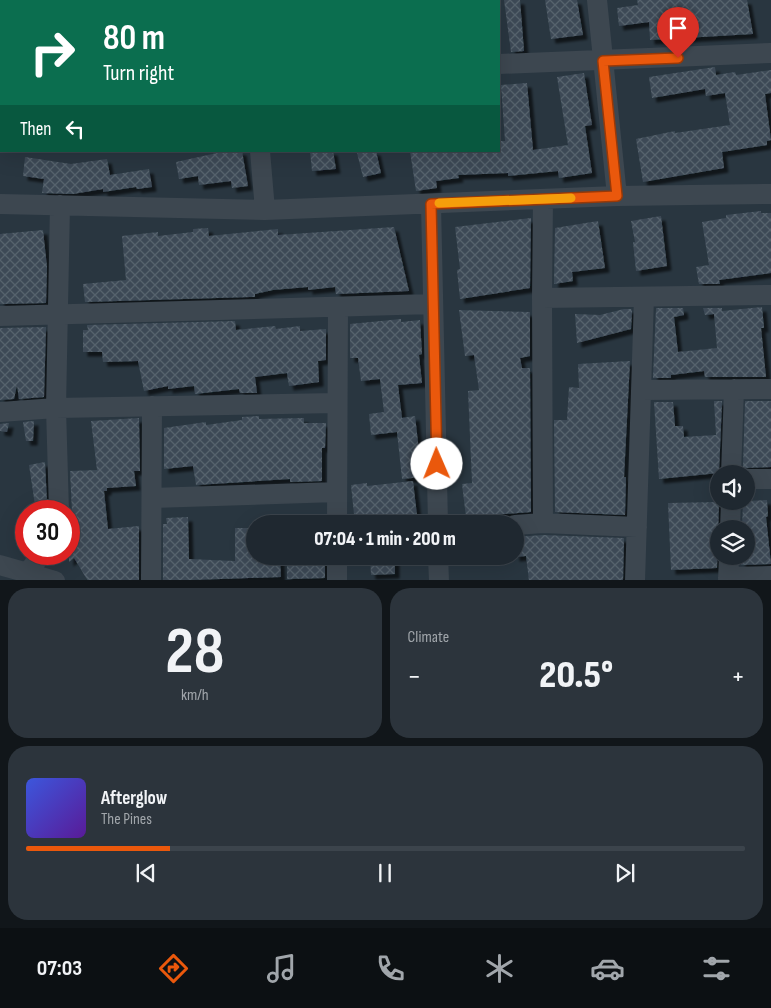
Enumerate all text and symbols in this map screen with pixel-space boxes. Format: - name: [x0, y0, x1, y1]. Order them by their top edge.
- pin: [657, 7, 699, 58]
- icon: arrive: [664, 14, 692, 42]
- text: 80 m: [103, 17, 165, 60]
- icon: right: [20, 20, 85, 85]
- text: Turn right: [103, 60, 174, 87]
- icon: left: [61, 115, 89, 143]
- text: Then: [20, 118, 51, 141]
- position arrow: [410, 437, 462, 489]
- map controls: [710, 465, 755, 565]
- button: sound: [710, 465, 755, 510]
- speed limit sign: 30: [15, 500, 80, 565]
- button: layers: [710, 520, 755, 565]
- text: 07:04 · 1 min · 200 m: [314, 528, 456, 551]
- text: 28: [165, 614, 224, 692]
- text: Climate: [408, 628, 449, 647]
- text: 20.5°: [539, 653, 613, 698]
- text: −: [408, 660, 421, 693]
- text: +: [731, 660, 745, 693]
- text: km/h: [181, 686, 209, 705]
- text: Afterglow: [101, 787, 167, 810]
- text: The Pines: [101, 810, 152, 829]
- icon: previous: [132, 859, 160, 887]
- icon: pause: [371, 859, 399, 887]
- icon: next: [611, 859, 639, 887]
- icon: directions: [156, 951, 191, 986]
- icon: music: [264, 951, 299, 986]
- icon: phone: [373, 951, 408, 986]
- icon: climate: [482, 951, 517, 986]
- icon: car: [590, 951, 625, 986]
- icon: filters: [699, 951, 734, 986]
- text: 07:03: [37, 955, 82, 982]

